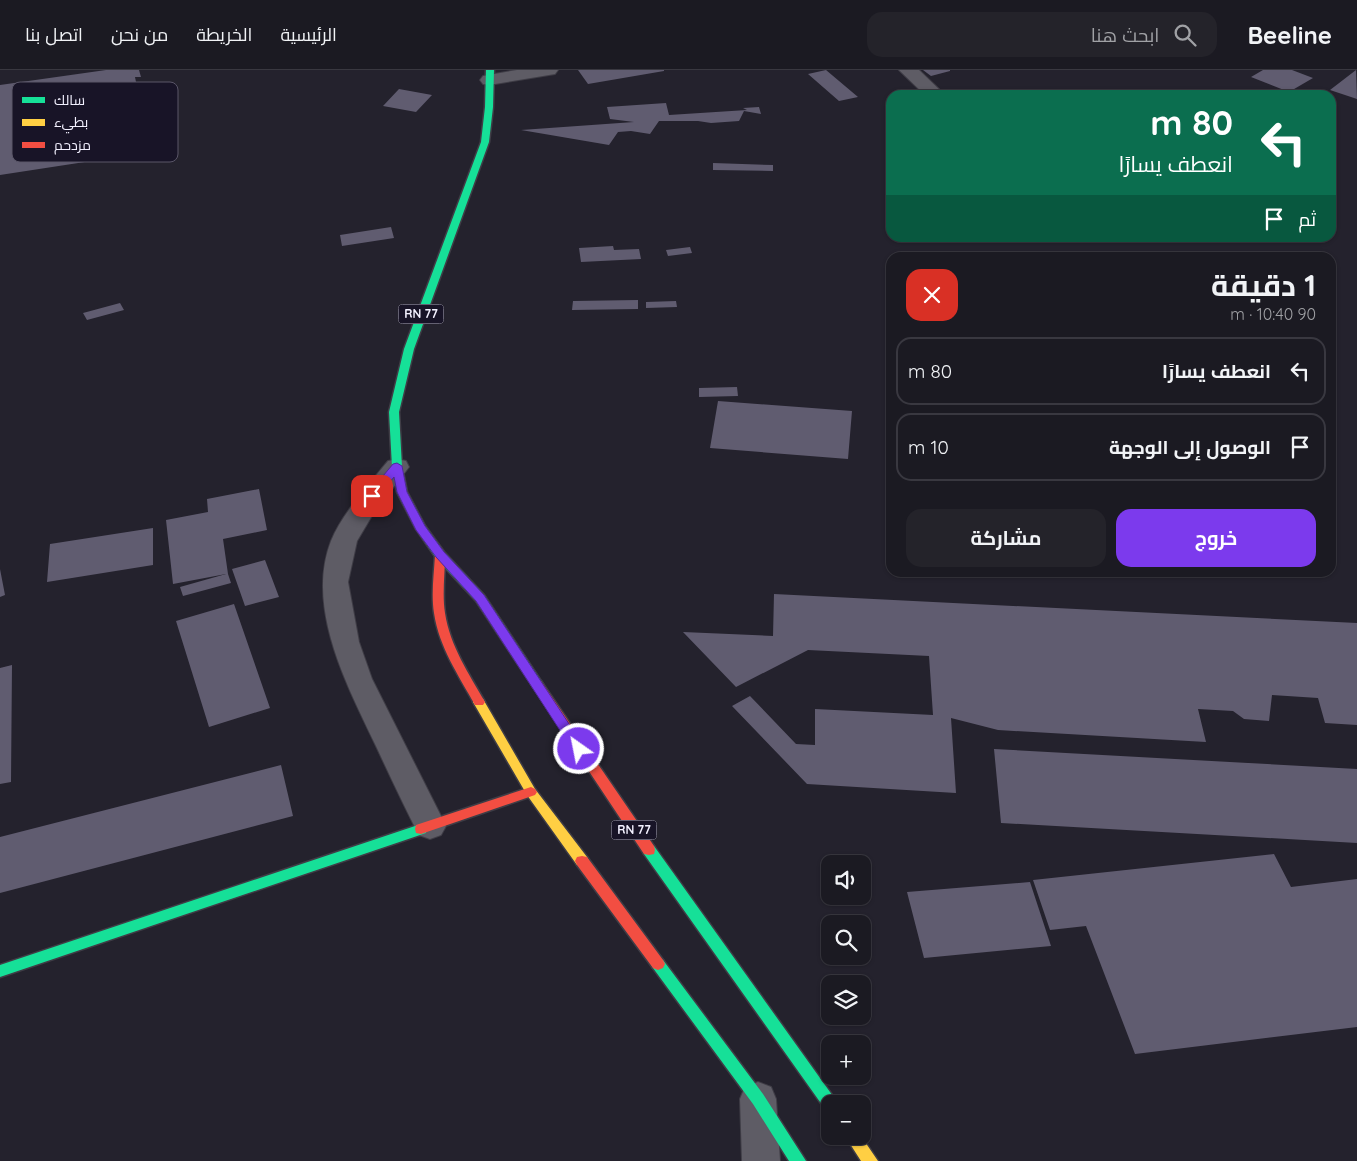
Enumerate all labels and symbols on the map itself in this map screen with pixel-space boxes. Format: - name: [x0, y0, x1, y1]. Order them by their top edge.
- legend: [12, 82, 178, 162]
- text: سالك: [54, 91, 85, 109]
- text: بطيء: [54, 113, 88, 134]
- text: مزدحم: [54, 136, 91, 155]
- road number: RN 77: [398, 304, 444, 323]
- pin: [351, 475, 393, 517]
- position arrow: [552, 722, 604, 774]
- road number: RN 77: [612, 820, 656, 840]

